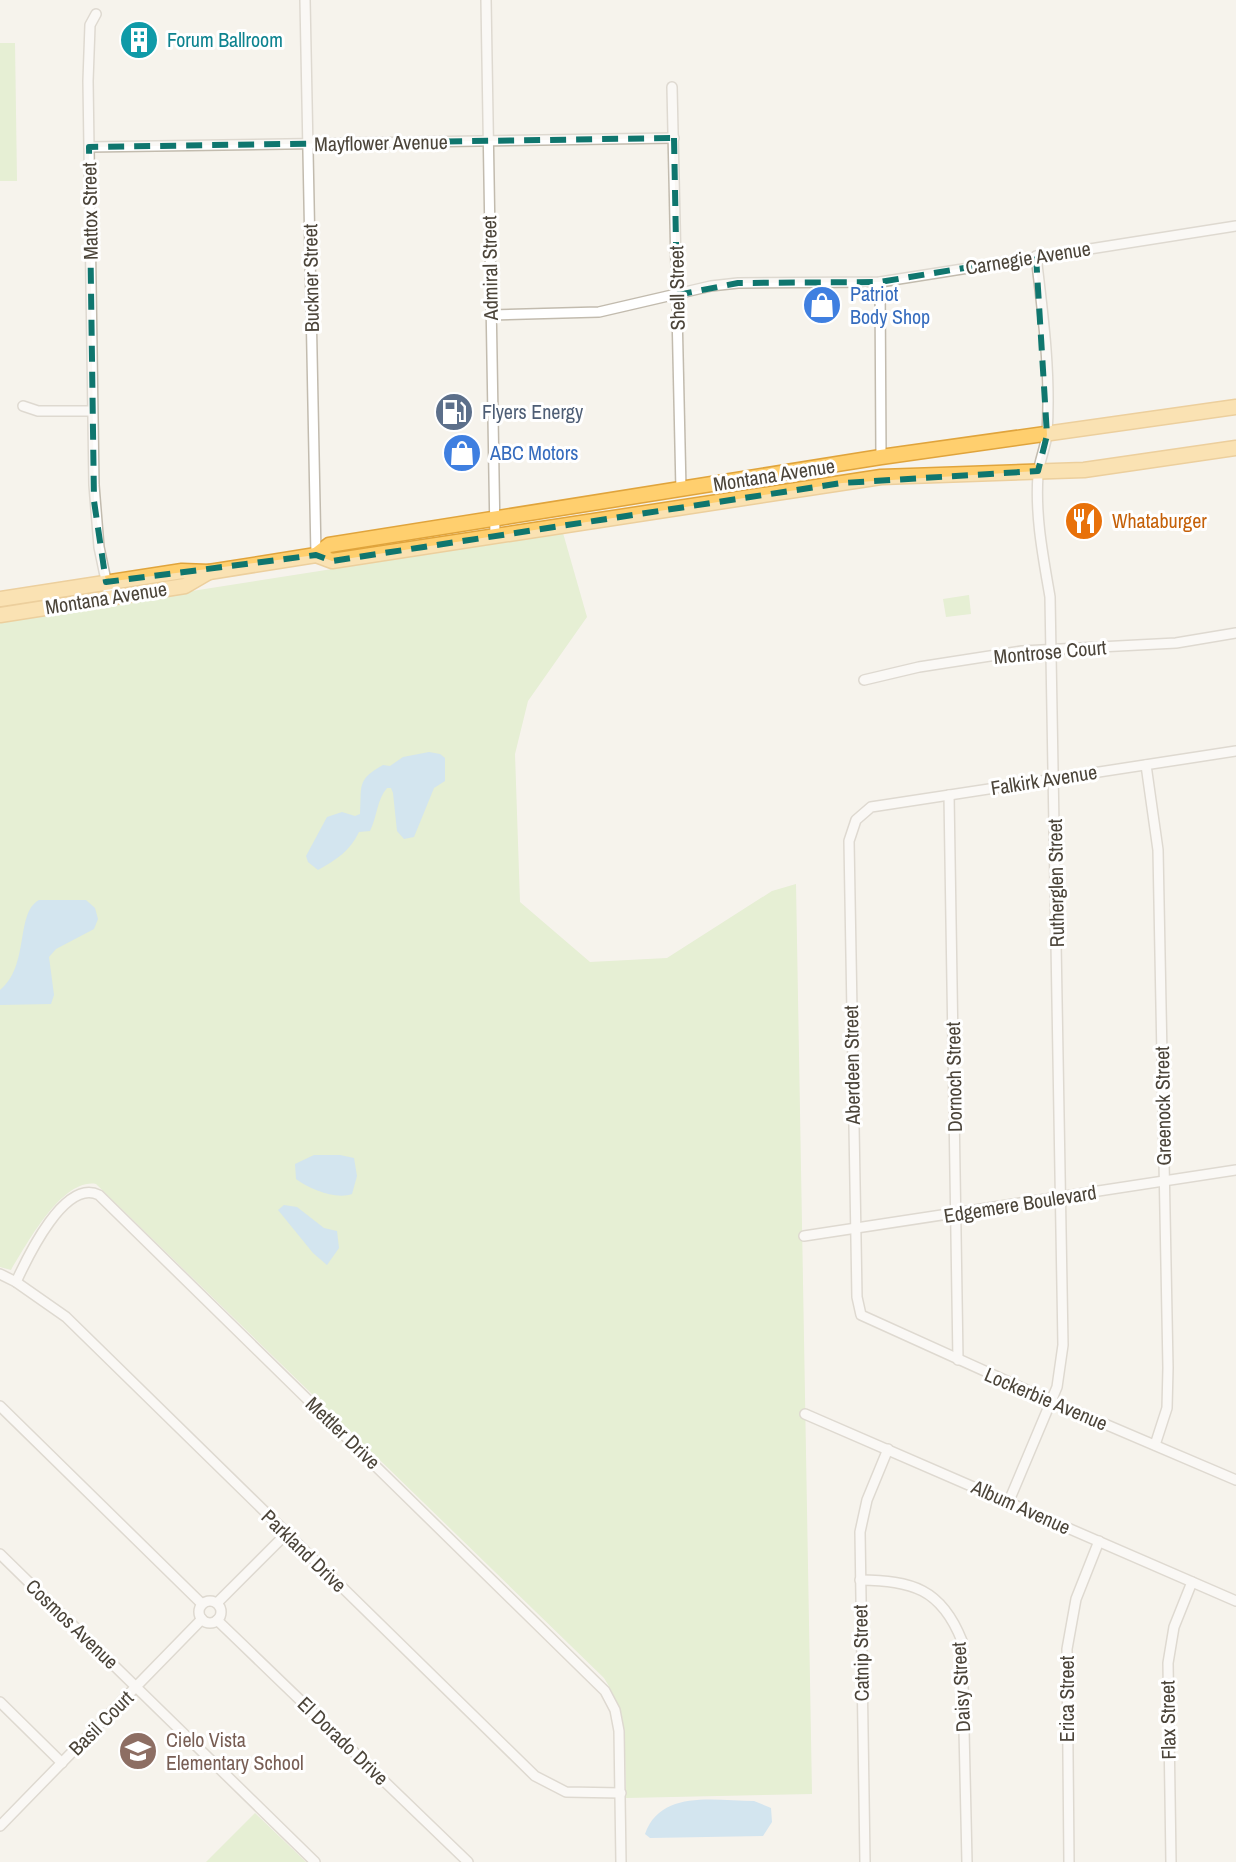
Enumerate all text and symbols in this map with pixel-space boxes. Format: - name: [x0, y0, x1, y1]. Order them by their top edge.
- building icon: Forum Ballroom: [118, 19, 160, 61]
- place label: Forum Ballroom: [167, 26, 283, 53]
- street label: Mayflower Avenue: [314, 128, 448, 157]
- street label: Mattox Street: [75, 162, 104, 260]
- street label: Admiral Street: [475, 215, 504, 322]
- street label: Buckner Street: [296, 223, 325, 332]
- street label: Carnegie Avenue: [963, 234, 1092, 281]
- street label: Shell Street: [662, 245, 691, 331]
- place label: Patriot Body Shop: [850, 280, 930, 330]
- shop icon: Patriot Body Shop: [801, 284, 843, 326]
- fuel station icon: Flyers Energy: [433, 391, 475, 433]
- place label: Flyers Energy: [482, 398, 584, 425]
- shop icon: ABC Motors: [441, 432, 483, 474]
- place label: ABC Motors: [489, 439, 578, 466]
- street label: Montana Avenue: [711, 452, 837, 497]
- restaurant icon: Whataburger: [1063, 500, 1105, 542]
- place label: Whataburger: [1112, 507, 1207, 534]
- street label: Montana Avenue: [43, 575, 169, 620]
- street label: Montrose Court: [992, 633, 1108, 670]
- street label: Falkirk Avenue: [989, 758, 1099, 801]
- street label: Rutherglen Street: [1041, 818, 1070, 948]
- street label: Aberdeen Street: [837, 1005, 866, 1126]
- street label: Dornoch Street: [939, 1021, 968, 1132]
- street label: Greenock Street: [1148, 1046, 1177, 1166]
- street label: Edgemere Boulevard: [942, 1178, 1098, 1229]
- street label: Lockerbie Avenue: [981, 1361, 1112, 1437]
- street label: Mettler Drive: [300, 1390, 386, 1475]
- street label: Album Avenue: [967, 1472, 1075, 1540]
- street label: Parkland Drive: [256, 1503, 353, 1598]
- street label: Cosmos Avenue: [20, 1573, 125, 1675]
- street label: Catnip Street: [846, 1604, 875, 1702]
- street label: Daisy Street: [945, 1641, 976, 1733]
- street label: Erica Street: [1053, 1655, 1080, 1742]
- street label: Flax Street: [1153, 1680, 1182, 1760]
- street label: Basil Court: [62, 1684, 139, 1761]
- street label: El Dorado Drive: [292, 1690, 395, 1791]
- place label: Cielo Vista Elementary School: [166, 1726, 304, 1776]
- school or university icon: Cielo Vista Elementary School: [117, 1730, 159, 1772]

